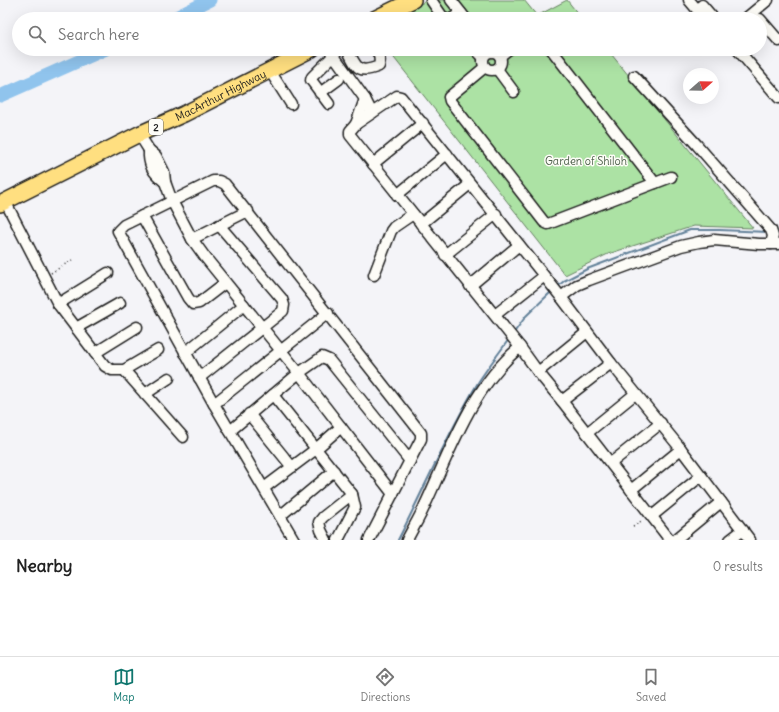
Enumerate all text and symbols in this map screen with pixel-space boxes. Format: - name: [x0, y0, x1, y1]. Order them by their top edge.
- search box: [12, 12, 767, 56]
- icon: search: [26, 23, 48, 45]
- text: Search here: [58, 25, 139, 44]
- street label: MacArthur Highway: [173, 67, 268, 124]
- north arrow: [683, 68, 719, 104]
- road number: 2: [149, 119, 163, 135]
- park label: Garden of Shiloh: [545, 154, 627, 168]
- text: Nearby: [16, 555, 72, 577]
- text: 0 results: [713, 558, 763, 575]
- tab: Map: [113, 666, 135, 704]
- tab: Directions: [361, 666, 410, 704]
- tab: Saved: [636, 666, 666, 704]

